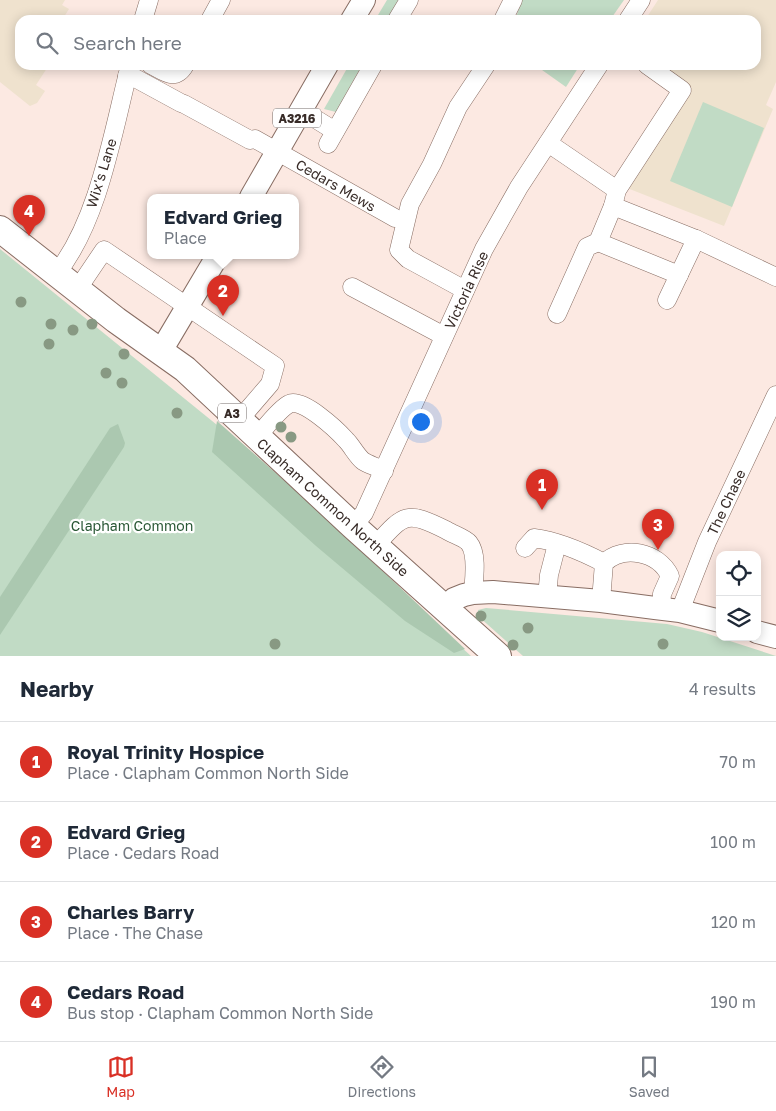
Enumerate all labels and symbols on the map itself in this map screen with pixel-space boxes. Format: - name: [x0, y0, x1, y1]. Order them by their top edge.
- road number: A3216: [273, 109, 321, 128]
- street label: Wix's Lane: [82, 136, 120, 210]
- street label: Cedars Mews: [293, 155, 379, 215]
- pin: 4: [13, 195, 45, 236]
- street label: Victoria Rise: [441, 248, 491, 332]
- pin: 2: [207, 275, 239, 316]
- road number: A3: [218, 403, 246, 422]
- your location: [408, 409, 434, 435]
- street label: Clapham Common North Side: [254, 434, 412, 580]
- street label: The Chase: [703, 466, 749, 538]
- pin: 1: [526, 469, 558, 510]
- pin: 3: [642, 509, 674, 550]
- park label: Clapham Common: [71, 517, 193, 534]

